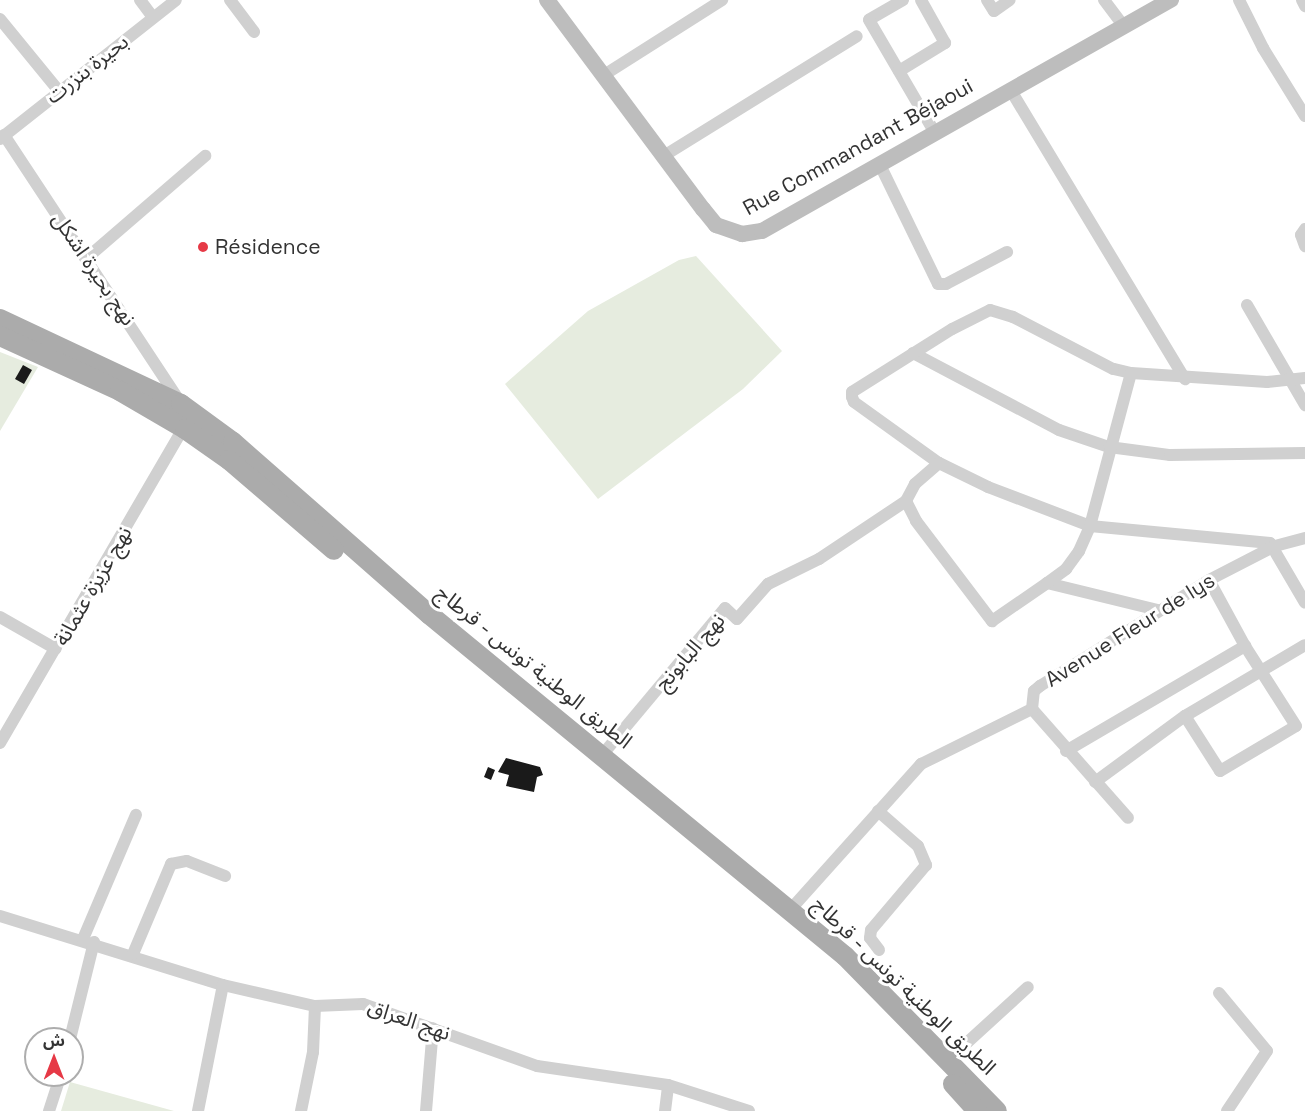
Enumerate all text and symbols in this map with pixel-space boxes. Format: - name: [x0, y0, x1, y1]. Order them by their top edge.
- street label: بحيرة بنزرت: [41, 29, 133, 109]
- street label: Rue Commandant Béjaoui: [739, 73, 977, 221]
- street label: نهج بحيرة اشكل: [47, 208, 141, 330]
- place label: Résidence: [215, 234, 321, 260]
- marker: Résidence: [196, 240, 210, 254]
- street label: نهج عزيزة عثمانة: [49, 522, 137, 650]
- street label: Avenue Fleur de lys: [1041, 568, 1219, 692]
- street label: الطريق الوطنية تونس - قرطاج: [430, 580, 638, 754]
- street label: نهج البابونج: [650, 608, 730, 696]
- street label: الطريق الوطنية تونس - قرطاج: [807, 891, 1001, 1081]
- street label: نهج العراق: [364, 994, 454, 1046]
- north arrow: [24, 1027, 84, 1087]
- text: ش: [43, 1030, 65, 1051]

